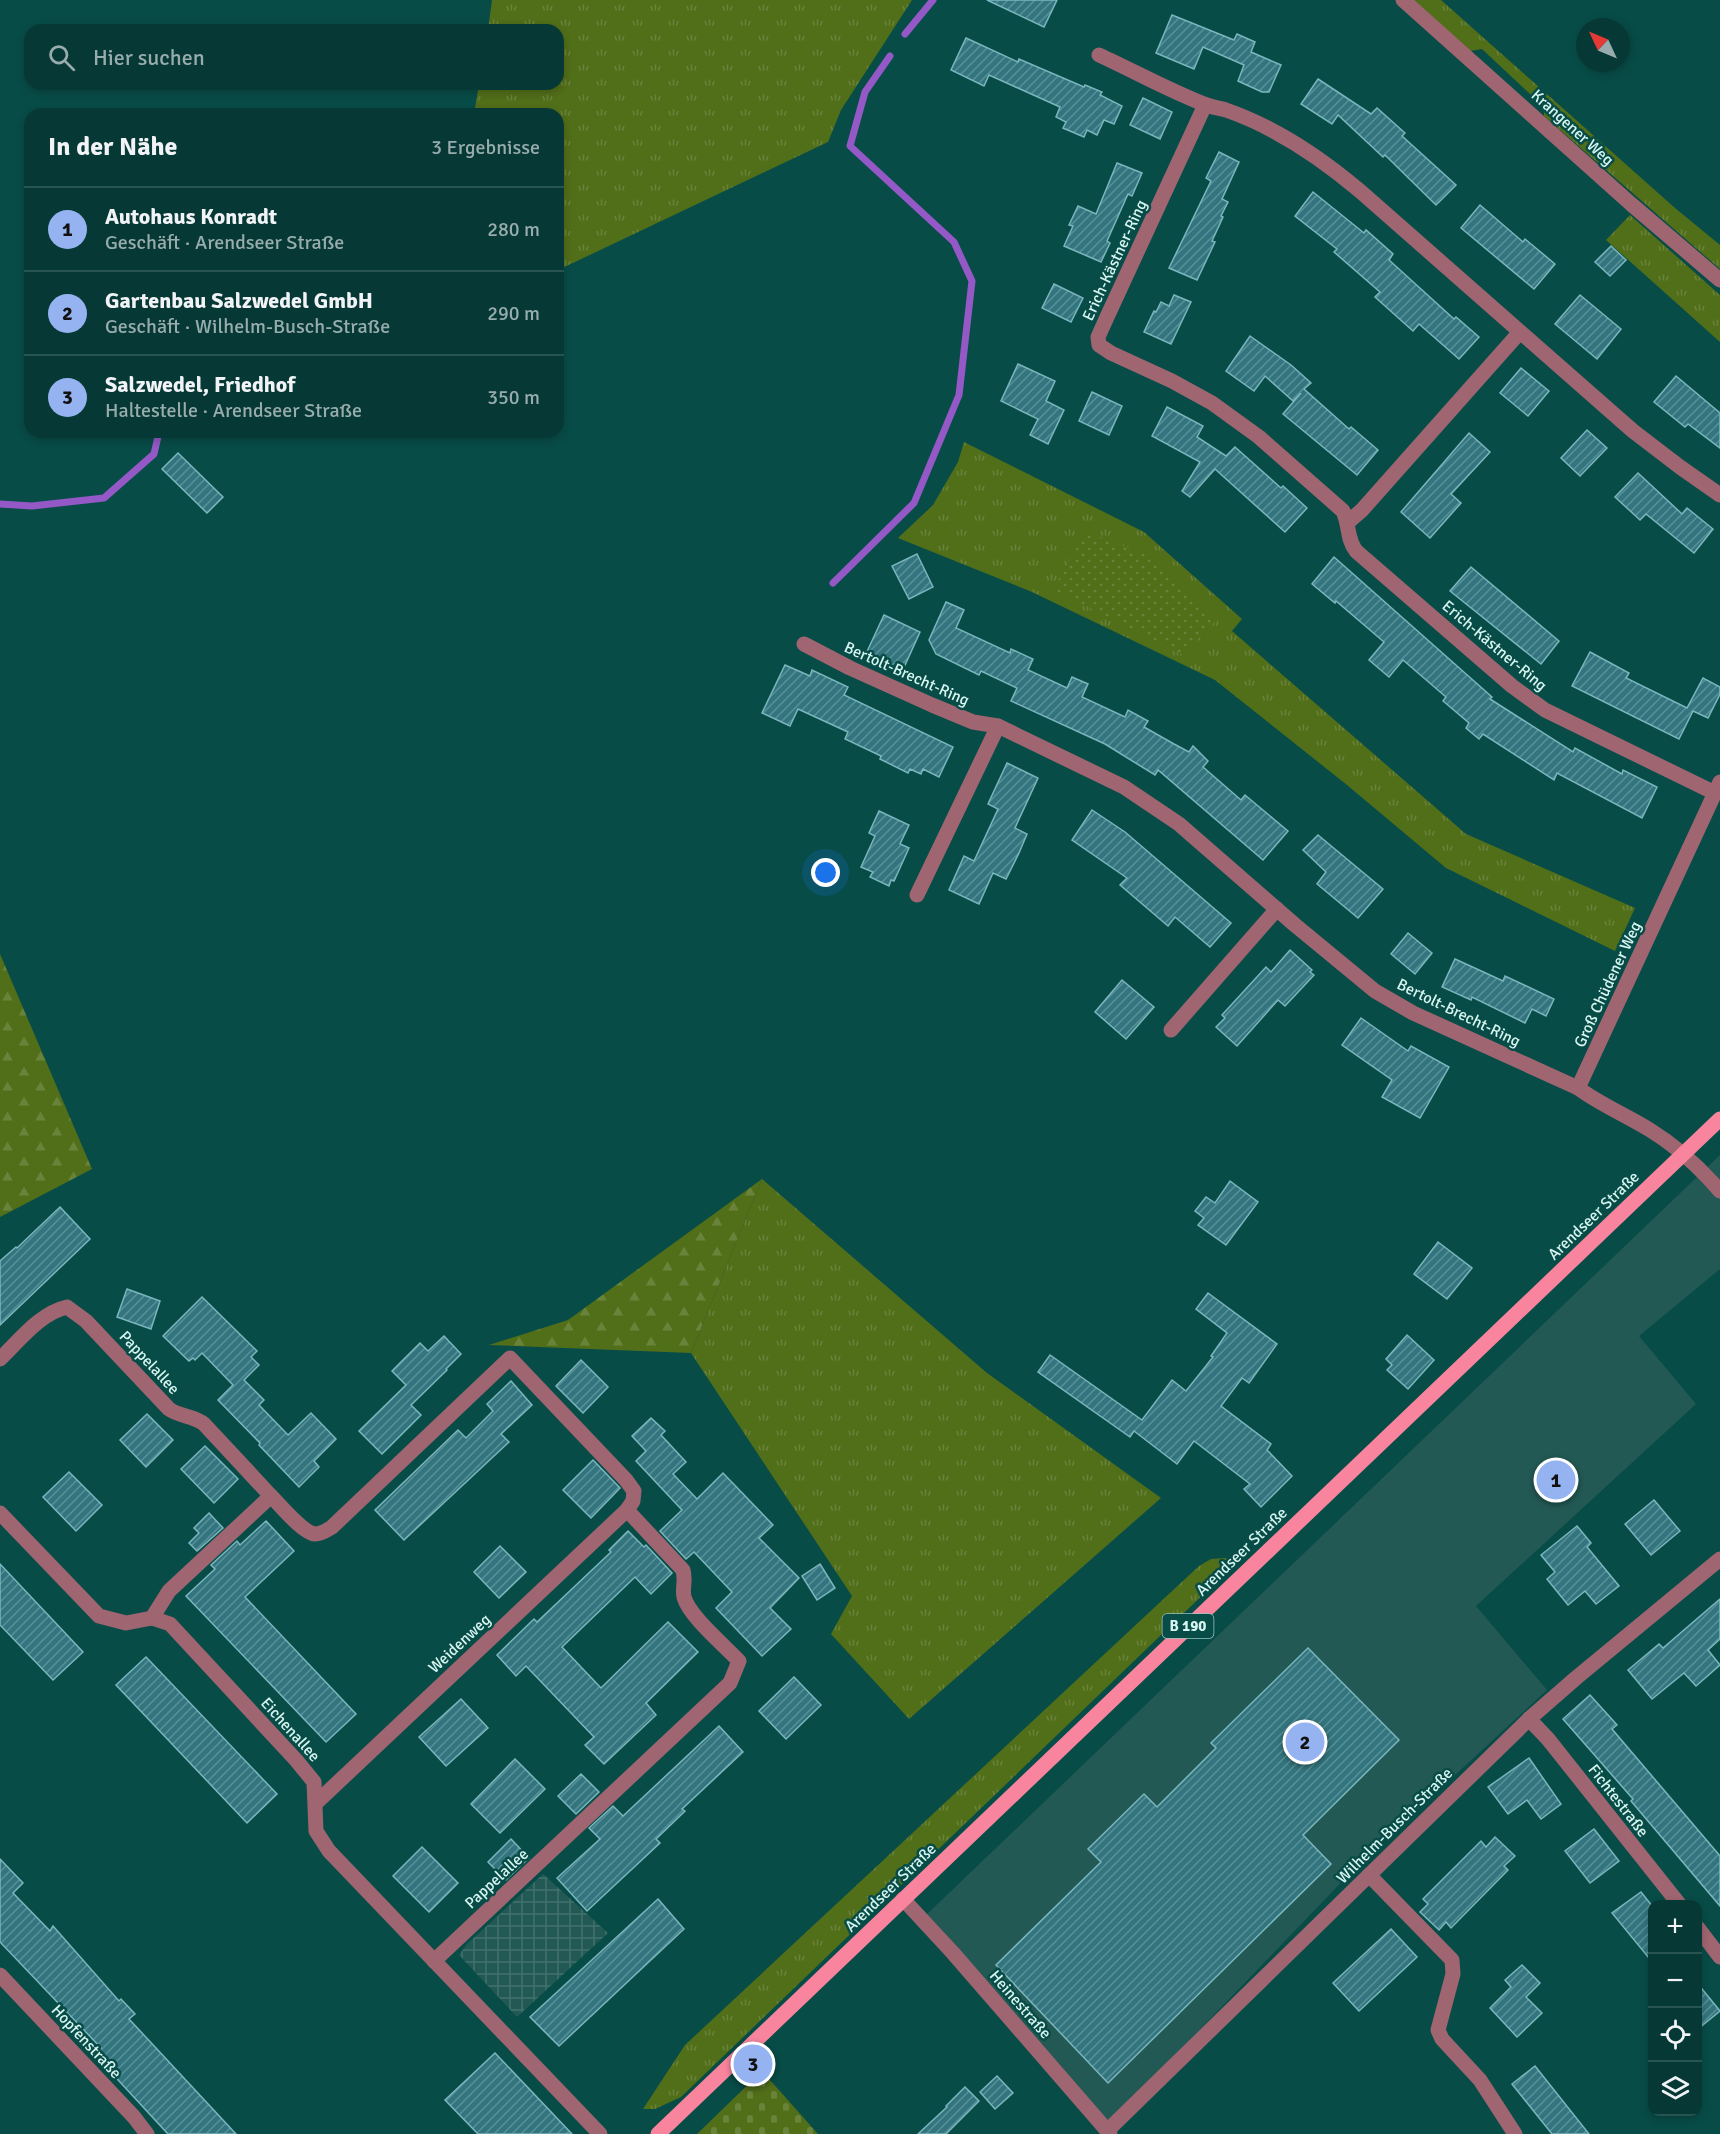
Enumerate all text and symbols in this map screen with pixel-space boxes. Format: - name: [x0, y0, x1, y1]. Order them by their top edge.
- north arrow: [1576, 18, 1630, 72]
- search box: [24, 24, 564, 90]
- icon: search: [45, 41, 78, 74]
- text: Hier suchen: [93, 44, 205, 71]
- street label: Krangener Weg: [1527, 85, 1618, 170]
- text: In der Nähe: [48, 131, 178, 163]
- text: 3 Ergebnisse: [431, 135, 540, 160]
- street label: Erich-Kästner-Ring: [1078, 197, 1152, 324]
- text: Autohaus Konradt: [105, 203, 277, 230]
- text: 1: [62, 217, 73, 242]
- text: 280 m: [487, 217, 540, 242]
- text: Geschäft · Arendseer Straße: [105, 230, 344, 255]
- text: Gartenbau Salzwedel GmbH: [105, 287, 373, 314]
- text: 2: [62, 301, 73, 326]
- text: 290 m: [487, 301, 540, 326]
- text: Geschäft · Wilhelm-Busch-Straße: [105, 314, 390, 339]
- text: Salzwedel, Friedhof: [105, 371, 295, 398]
- text: 3: [62, 385, 73, 410]
- text: 350 m: [487, 385, 540, 410]
- text: Haltestelle · Arendseer Straße: [105, 398, 362, 423]
- street label: Erich-Kästner-Ring: [1438, 596, 1551, 696]
- street label: Bertolt-Brecht-Ring: [841, 637, 972, 710]
- your location: [811, 858, 840, 887]
- street label: Groß Chüdener Weg: [1570, 918, 1646, 1051]
- street label: Bertolt-Brecht-Ring: [1394, 974, 1524, 1051]
- street label: Arendseer Straße: [1544, 1167, 1644, 1264]
- street label: Pappelallee: [115, 1327, 184, 1399]
- pin: 1: [1536, 1458, 1576, 1502]
- street label: Arendseer Straße: [1192, 1503, 1292, 1600]
- street label: Weidenweg: [424, 1610, 495, 1678]
- road number: B 190: [1162, 1614, 1214, 1638]
- street label: Eichenallee: [256, 1693, 324, 1766]
- pin: 2: [1286, 1720, 1324, 1764]
- street label: Fichtestraße: [1584, 1760, 1653, 1841]
- street label: Wilhelm-Busch-Straße: [1332, 1763, 1457, 1888]
- street label: Arendseer Straße: [841, 1839, 941, 1936]
- street label: Pappelallee: [461, 1844, 533, 1913]
- map controls: [1648, 1900, 1702, 2116]
- button: +: [1648, 1900, 1702, 1954]
- button: −: [1648, 1954, 1702, 2008]
- street label: Heinestraße: [985, 1966, 1055, 2043]
- street label: Hopfenstraße: [47, 2000, 126, 2083]
- button: locate: [1648, 2008, 1702, 2062]
- pin: 3: [734, 2042, 772, 2086]
- button: layers: [1648, 2062, 1702, 2116]

